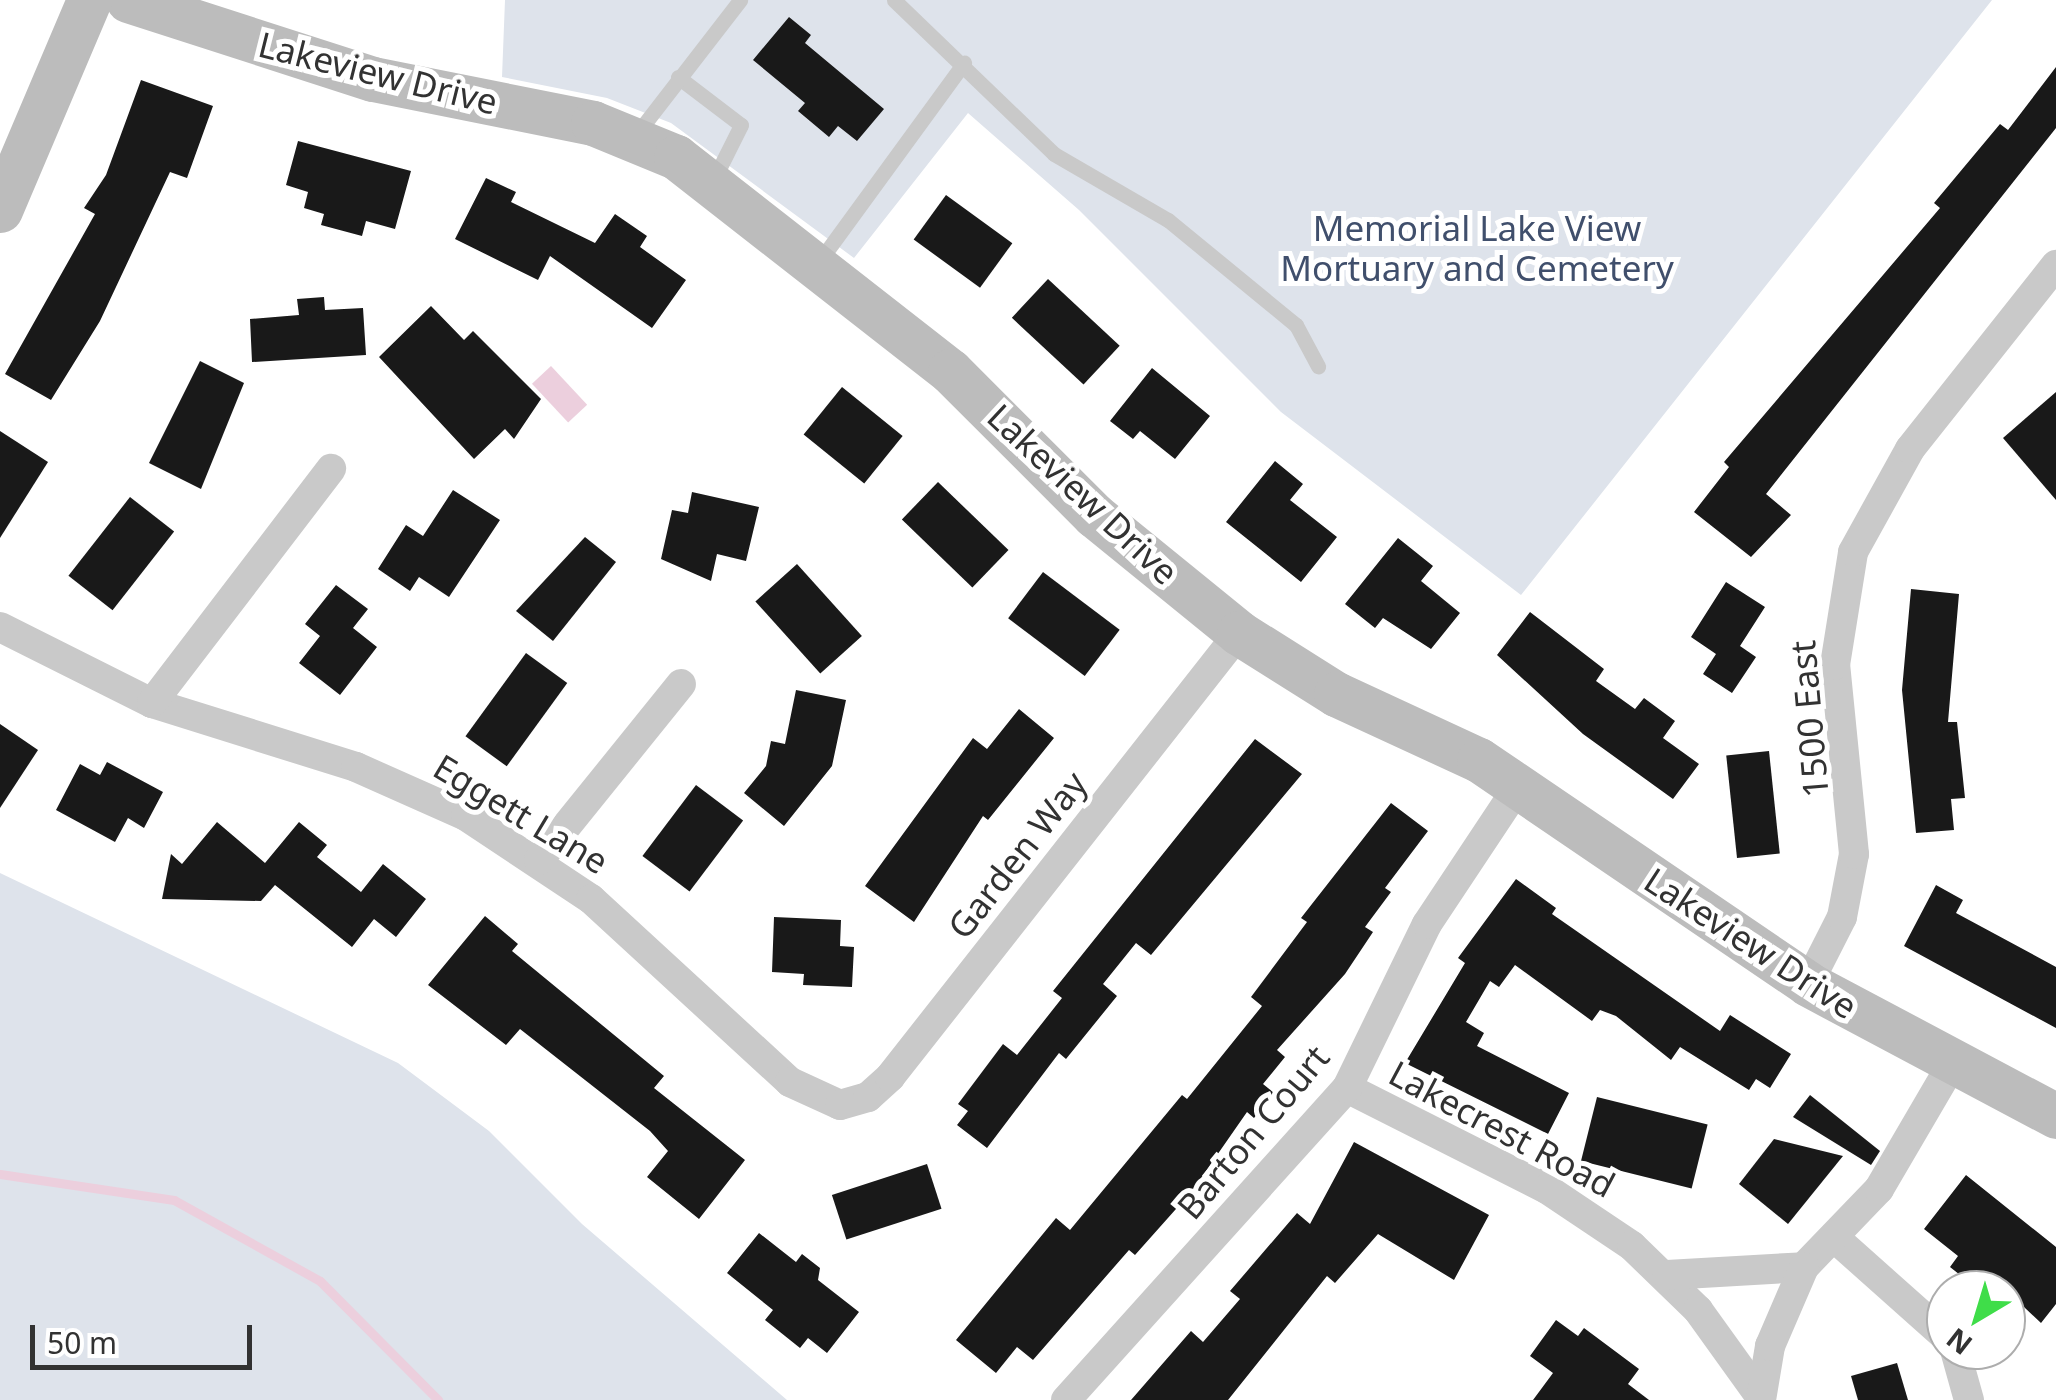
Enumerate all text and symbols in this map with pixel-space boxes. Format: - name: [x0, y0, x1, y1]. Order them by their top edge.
- street label: Lakeview Drive: [254, 23, 502, 123]
- park label: Memorial Lake View Mortuary and Cemetery: [1280, 207, 1674, 289]
- street label: Lakeview Drive: [979, 395, 1187, 593]
- street label: 1500 East: [1781, 639, 1837, 799]
- street label: Eggett Lane: [426, 746, 616, 882]
- street label: Garden Way: [939, 763, 1095, 947]
- street label: Lakeview Drive: [1637, 859, 1865, 1027]
- street label: Barton Court: [1168, 1037, 1338, 1227]
- street label: Lakecrest Road: [1382, 1052, 1622, 1206]
- north arrow: [1926, 1270, 2026, 1370]
- scale bar: [35, 1305, 258, 1367]
- text: N: [1938, 1320, 1979, 1364]
- text: 50 m: [47, 1322, 117, 1363]

